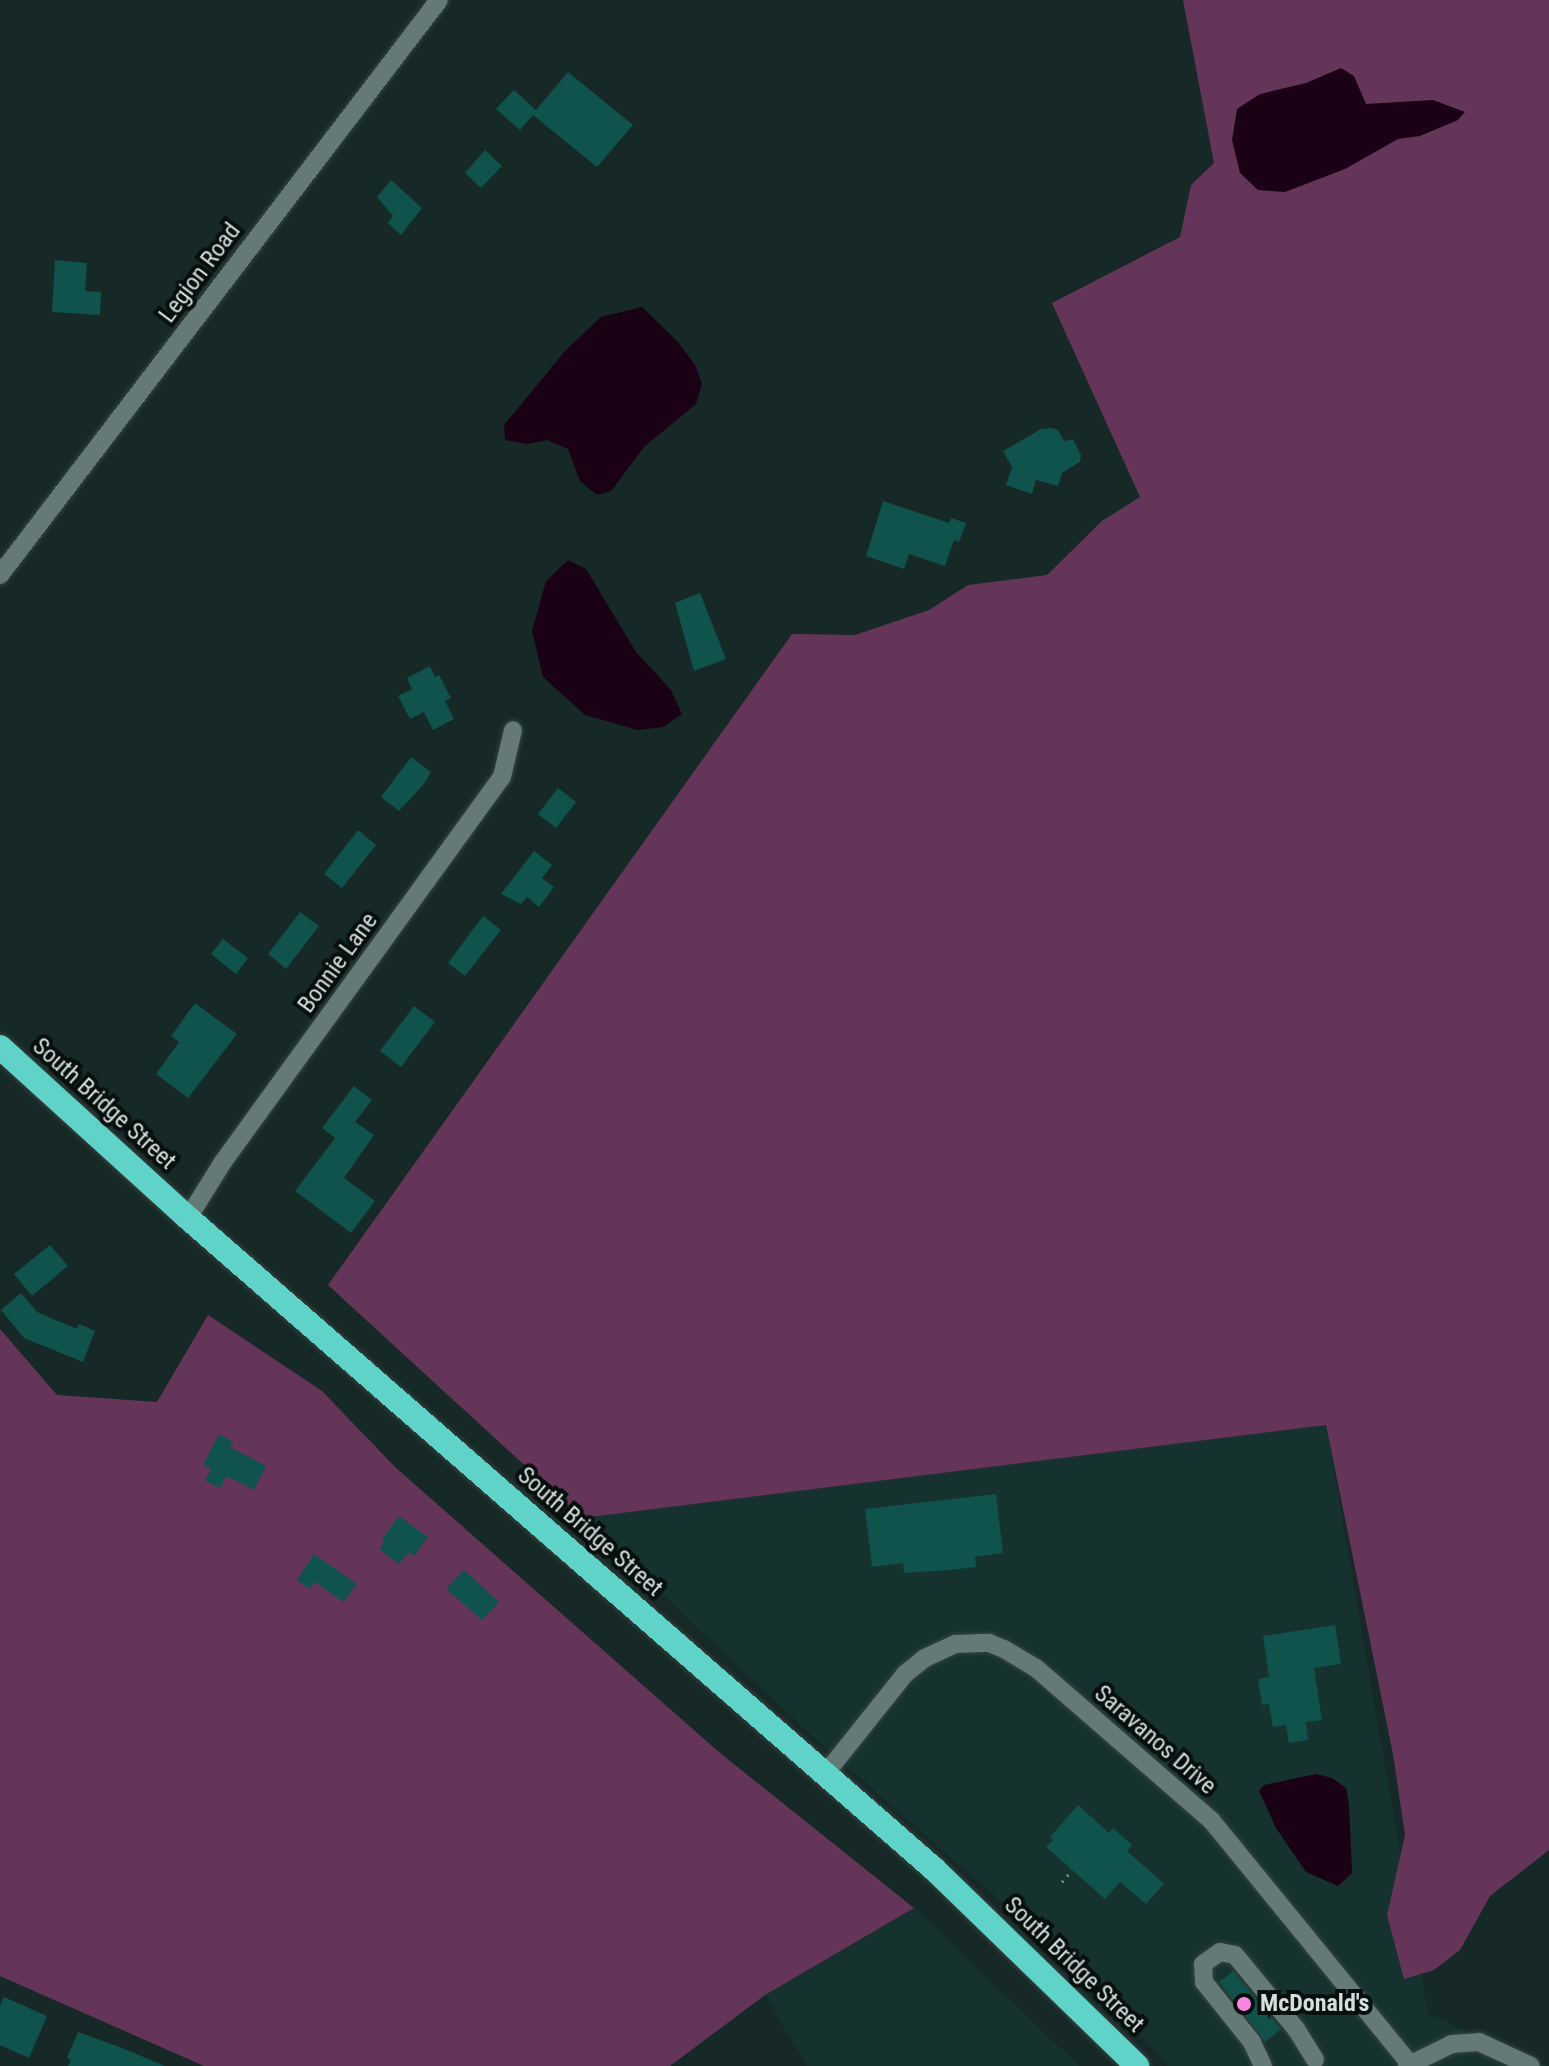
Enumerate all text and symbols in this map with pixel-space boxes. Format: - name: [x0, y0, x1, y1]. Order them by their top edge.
- street label: Legion Road: [153, 217, 247, 329]
- street label: Bonnie Lane: [292, 907, 384, 1019]
- street label: South Bridge Street: [26, 1032, 182, 1176]
- street label: South Bridge Street: [512, 1461, 668, 1603]
- street label: Saravanos Drive: [1088, 1679, 1222, 1801]
- street label: South Bridge Street: [998, 1891, 1150, 2039]
- place label: McDonald's: [1260, 1990, 1369, 2018]
- marker: McDonald's: [1235, 1995, 1253, 2013]

